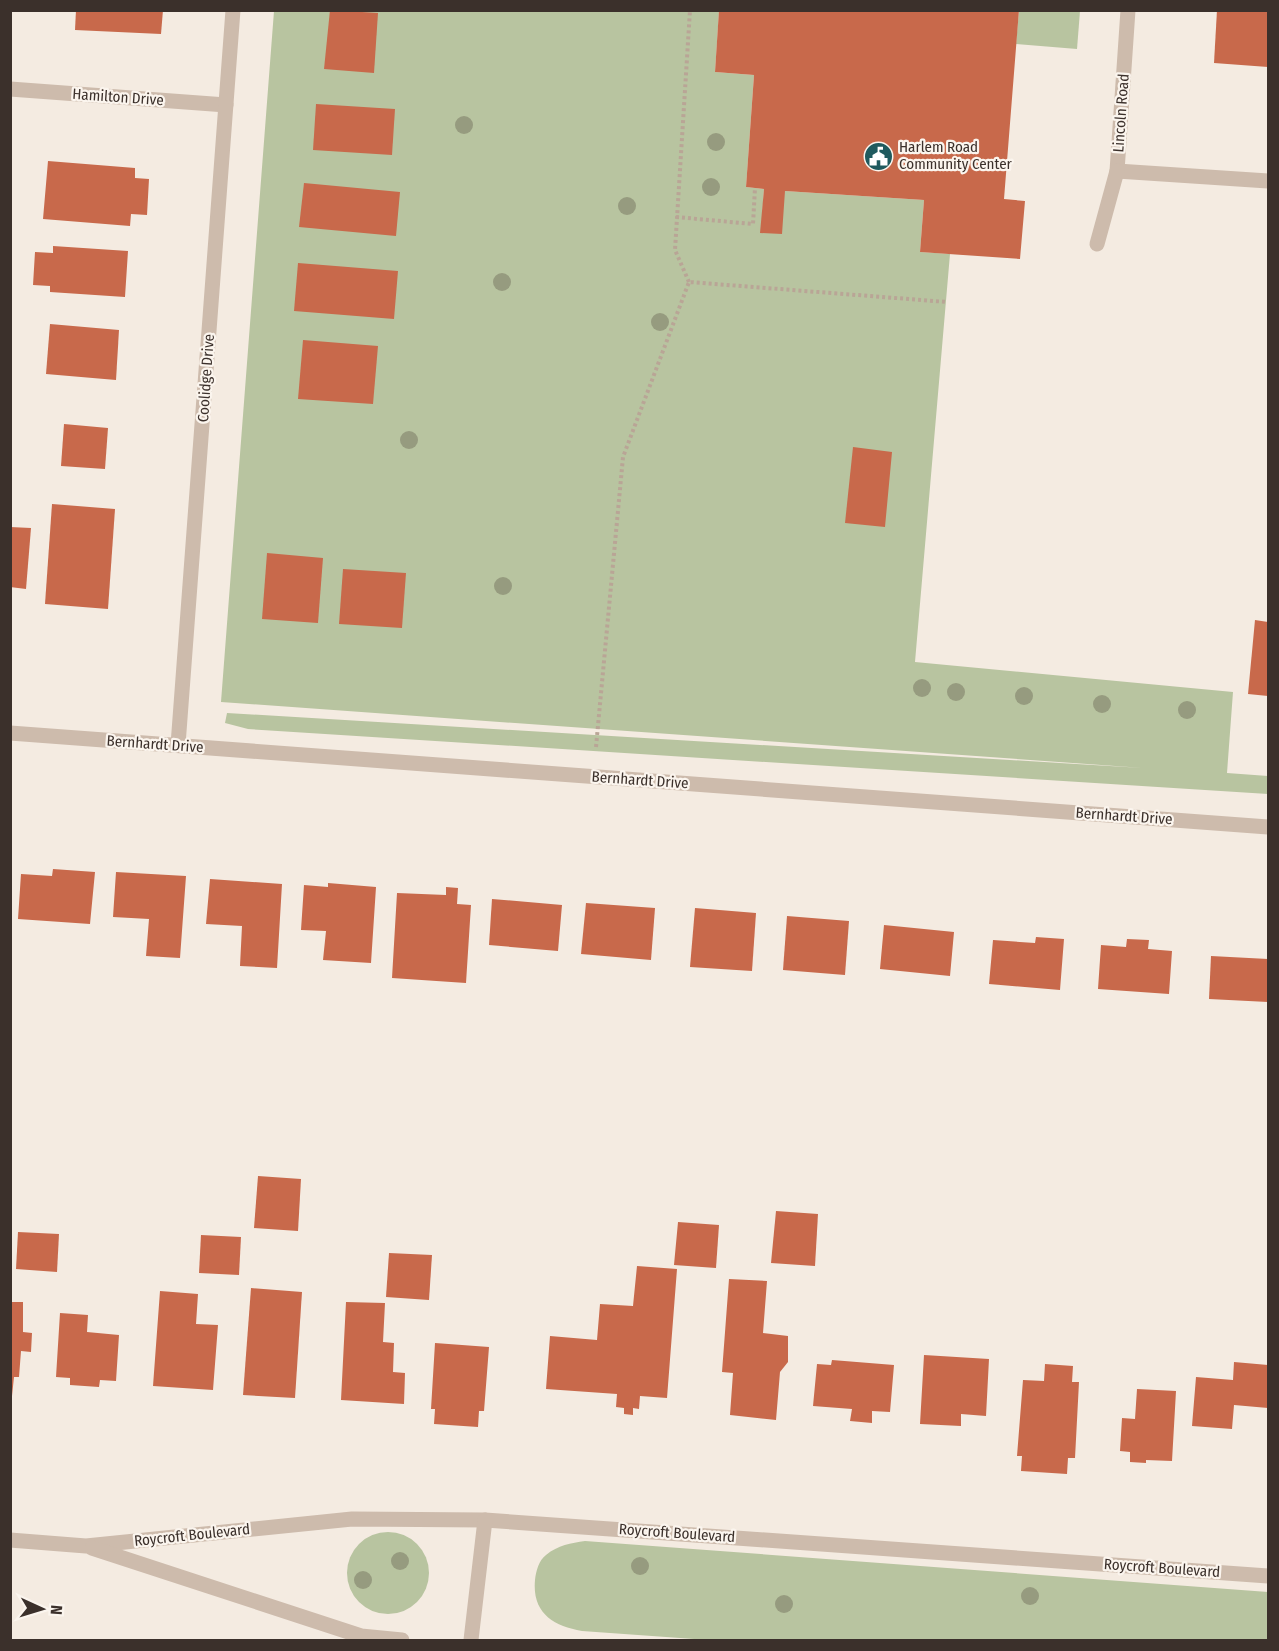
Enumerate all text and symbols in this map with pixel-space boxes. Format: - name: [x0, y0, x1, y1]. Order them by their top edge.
- street label: Lincoln Road: [1109, 73, 1133, 153]
- street label: Hamilton Drive: [72, 85, 164, 109]
- place label: Harlem Road Community Center: [899, 138, 1013, 173]
- public building icon: Harlem Road Community Center: [862, 140, 894, 172]
- street label: Coolidge Drive: [194, 333, 218, 423]
- street label: Bernhardt Drive: [106, 732, 204, 756]
- street label: Bernhardt Drive: [591, 768, 689, 792]
- street label: Bernhardt Drive: [1075, 804, 1173, 828]
- street label: Roycroft Boulevard: [133, 1520, 251, 1550]
- street label: Roycroft Boulevard: [618, 1520, 736, 1546]
- street label: Roycroft Boulevard: [1103, 1555, 1221, 1581]
- north arrow: [12, 1579, 72, 1639]
- text: N: [47, 1605, 66, 1615]

